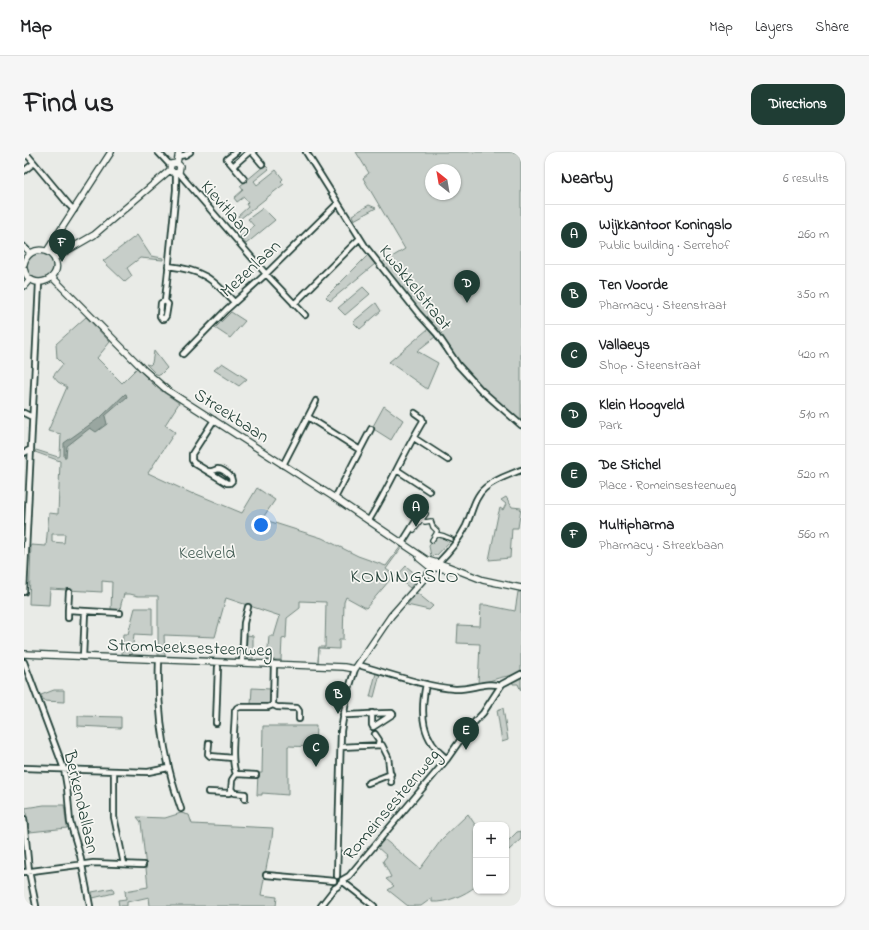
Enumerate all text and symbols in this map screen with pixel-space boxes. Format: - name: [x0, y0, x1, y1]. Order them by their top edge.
- text: Map: [20, 14, 52, 41]
- text: Map: [709, 17, 733, 38]
- text: Layers: [755, 17, 793, 38]
- text: Share: [815, 17, 849, 38]
- text: Find us: [24, 84, 114, 125]
- button: Directions: [751, 84, 845, 125]
- north arrow: [425, 164, 461, 200]
- text: Nearby: [561, 166, 613, 191]
- text: 6 results: [783, 169, 829, 188]
- street label: Kievitlaan: [194, 175, 258, 243]
- text: Wijkkantoor Koningslo: [599, 214, 732, 236]
- text: A: [570, 225, 578, 244]
- text: 260 m: [798, 225, 829, 244]
- pin: F: [49, 229, 75, 262]
- street label: Mezenlaan: [215, 234, 288, 304]
- text: Public building · Serrehof: [599, 236, 730, 255]
- street label: Kwakkelstraat: [372, 240, 457, 337]
- pin: D: [454, 270, 480, 303]
- text: Ten Voorde: [599, 274, 668, 296]
- text: B: [570, 285, 578, 304]
- text: 350 m: [797, 285, 829, 304]
- text: Pharmacy · Steenstraat: [599, 296, 727, 315]
- text: Vallaeys: [599, 334, 650, 356]
- text: C: [570, 345, 578, 364]
- text: 420 m: [798, 345, 829, 364]
- text: Shop · Steenstraat: [599, 356, 701, 375]
- street label: Streekbaan: [188, 383, 274, 451]
- text: Klein Hoogveld: [599, 394, 684, 416]
- text: D: [569, 405, 579, 424]
- text: 510 m: [798, 405, 829, 424]
- text: Park: [599, 416, 623, 435]
- text: De Stichel: [599, 454, 661, 476]
- text: E: [570, 465, 578, 484]
- text: 520 m: [796, 465, 829, 484]
- text: Place · Romeinsesteenweg: [599, 476, 736, 495]
- pin: A: [403, 494, 429, 527]
- text: Multipharma: [599, 514, 674, 536]
- your location: [251, 515, 271, 535]
- text: F: [570, 525, 578, 544]
- text: 560 m: [797, 525, 829, 544]
- text: Pharmacy · Streekbaan: [599, 536, 724, 555]
- park label: Keelveld: [179, 541, 235, 567]
- district label: KONINGSLO: [350, 563, 460, 592]
- street label: Strombeeksesteenweg: [107, 633, 273, 666]
- pin: B: [325, 681, 351, 714]
- pin: E: [453, 717, 479, 750]
- pin: C: [303, 734, 329, 767]
- street label: Romeinsesteenweg: [338, 744, 448, 867]
- street label: Berkendallaan: [55, 748, 105, 857]
- map controls: [473, 822, 509, 894]
- button: +: [473, 822, 509, 858]
- button: −: [473, 858, 509, 894]

